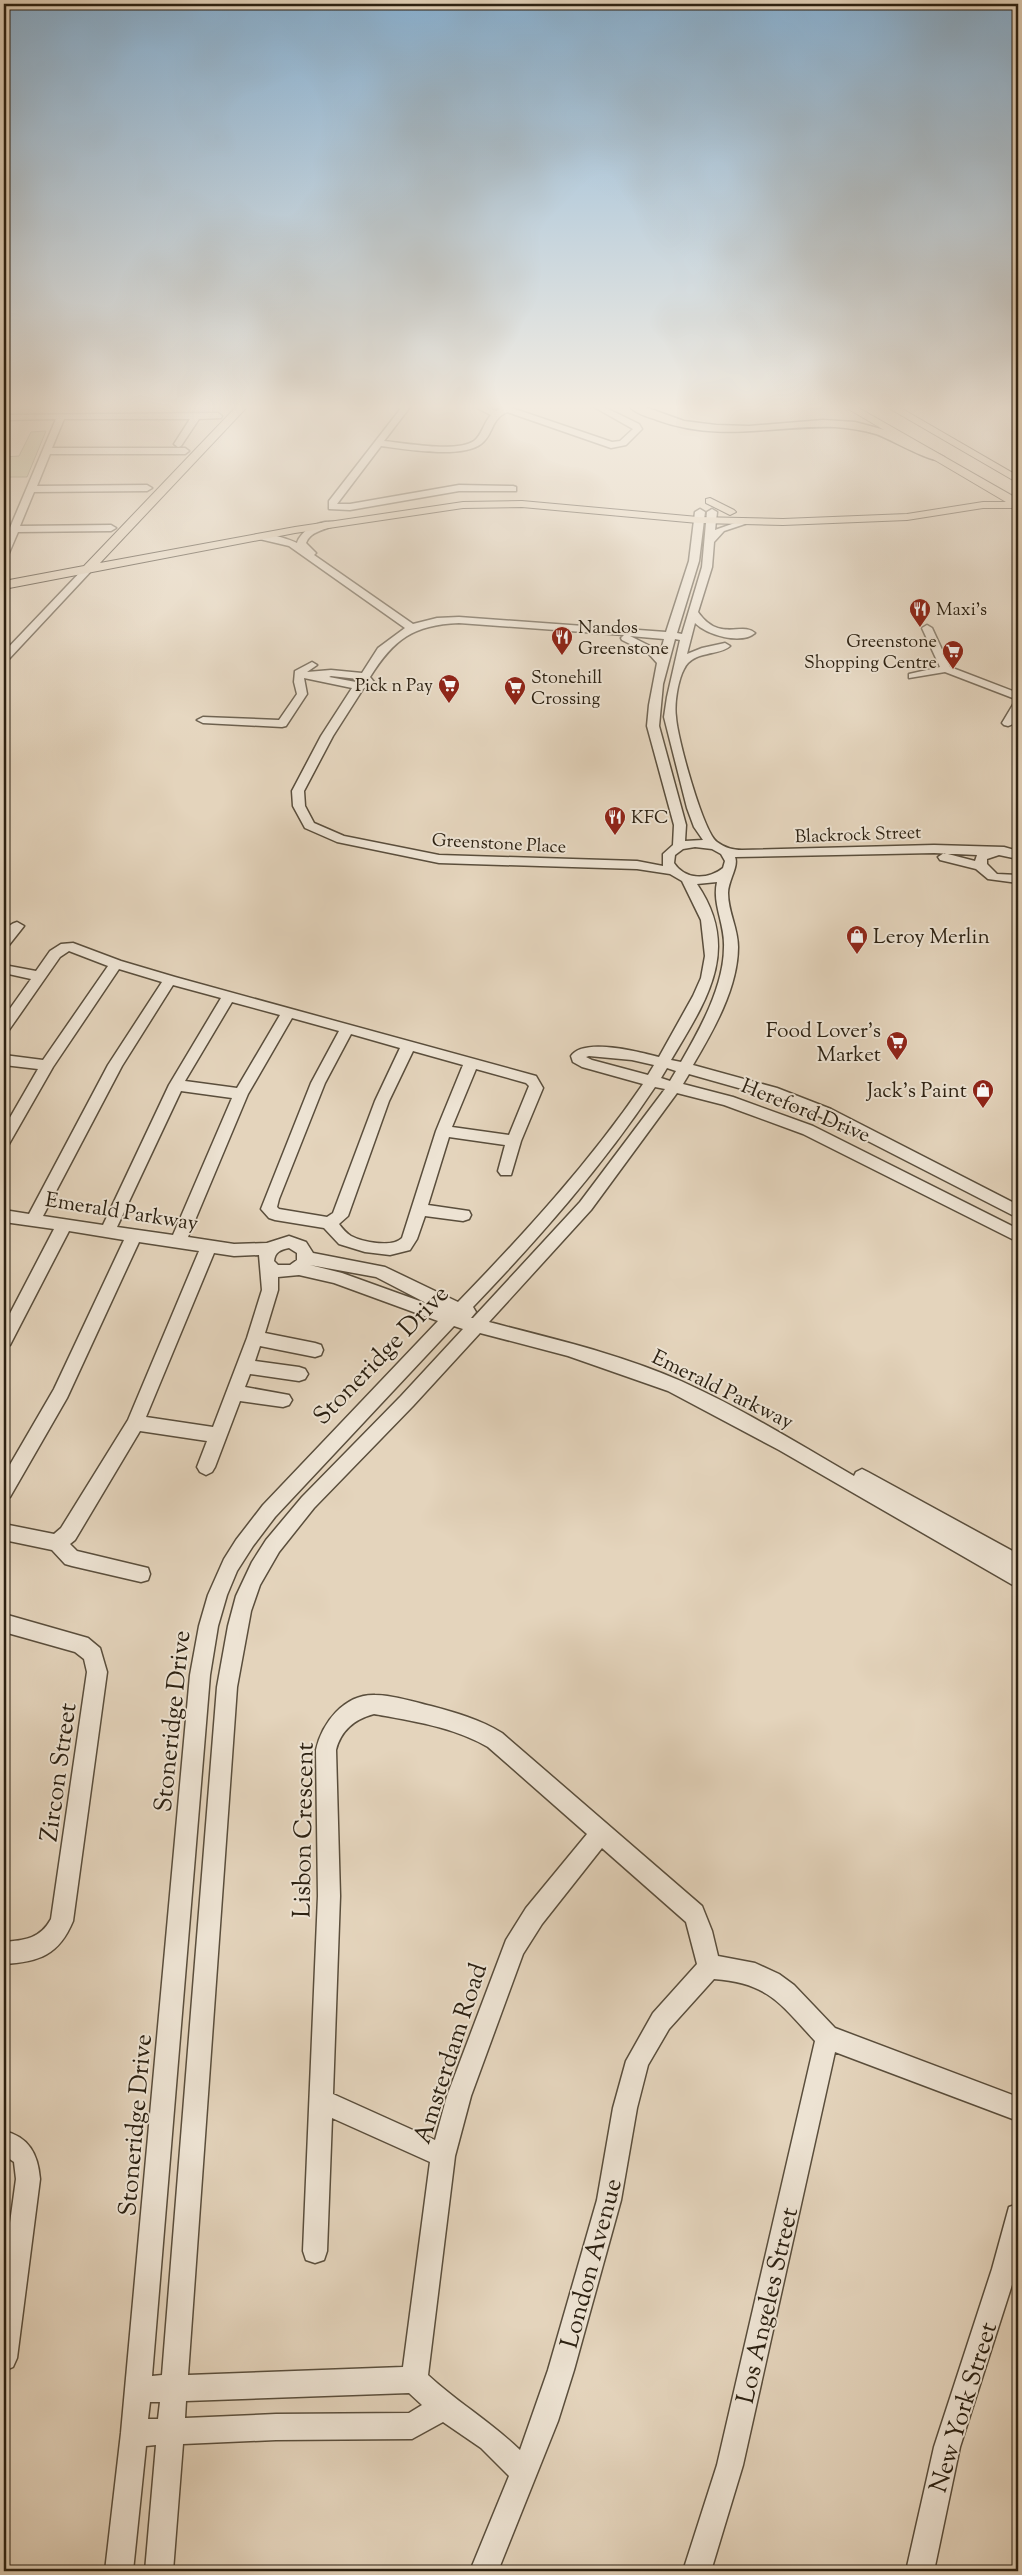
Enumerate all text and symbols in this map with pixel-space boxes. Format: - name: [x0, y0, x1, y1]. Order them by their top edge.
- restaurant icon: Maxi's: [908, 597, 932, 628]
- place label: Maxi's: [936, 598, 987, 624]
- place label: Nandos Greenstone: [578, 616, 669, 663]
- restaurant icon: Nandos Greenstone: [550, 625, 574, 656]
- place label: Greenstone Shopping Centre: [804, 630, 937, 677]
- supermarket icon: Greenstone Shopping Centre: [941, 639, 965, 670]
- place label: Stonehill Crossing: [531, 666, 602, 713]
- supermarket icon: Pick n Pay: [437, 673, 461, 704]
- place label: Pick n Pay: [355, 674, 433, 700]
- supermarket icon: Stonehill Crossing: [503, 675, 527, 706]
- restaurant icon: KFC: [603, 805, 627, 836]
- place label: KFC: [631, 806, 669, 832]
- street label: Blackrock Street: [794, 821, 922, 851]
- street label: Greenstone Place: [431, 828, 567, 861]
- place label: Leroy Merlin: [873, 923, 990, 953]
- shop icon: Leroy Merlin: [845, 924, 869, 955]
- place label: Food Lover's Market: [766, 1017, 881, 1071]
- supermarket icon: Food Lover's Market: [885, 1030, 909, 1061]
- street label: Hereford Drive: [736, 1072, 874, 1151]
- place label: Jack's Paint: [866, 1077, 967, 1107]
- shop icon: Jack's Paint: [971, 1078, 995, 1109]
- street label: Emerald Parkway: [43, 1186, 201, 1240]
- street label: Stoneridge Drive: [306, 1278, 459, 1434]
- street label: Emerald Parkway: [646, 1343, 799, 1438]
- street label: Stoneridge Drive: [147, 1629, 201, 1814]
- street label: Zircon Street: [32, 1700, 88, 1844]
- street label: Lisbon Crescent: [285, 1741, 325, 1918]
- street label: Amsterdam Road: [406, 1959, 498, 2149]
- street label: Stoneridge Drive: [111, 2033, 163, 2218]
- street label: London Avenue: [553, 2175, 633, 2353]
- street label: Los Angeles Street: [729, 2204, 809, 2407]
- street label: New York Street: [922, 2318, 1008, 2498]

